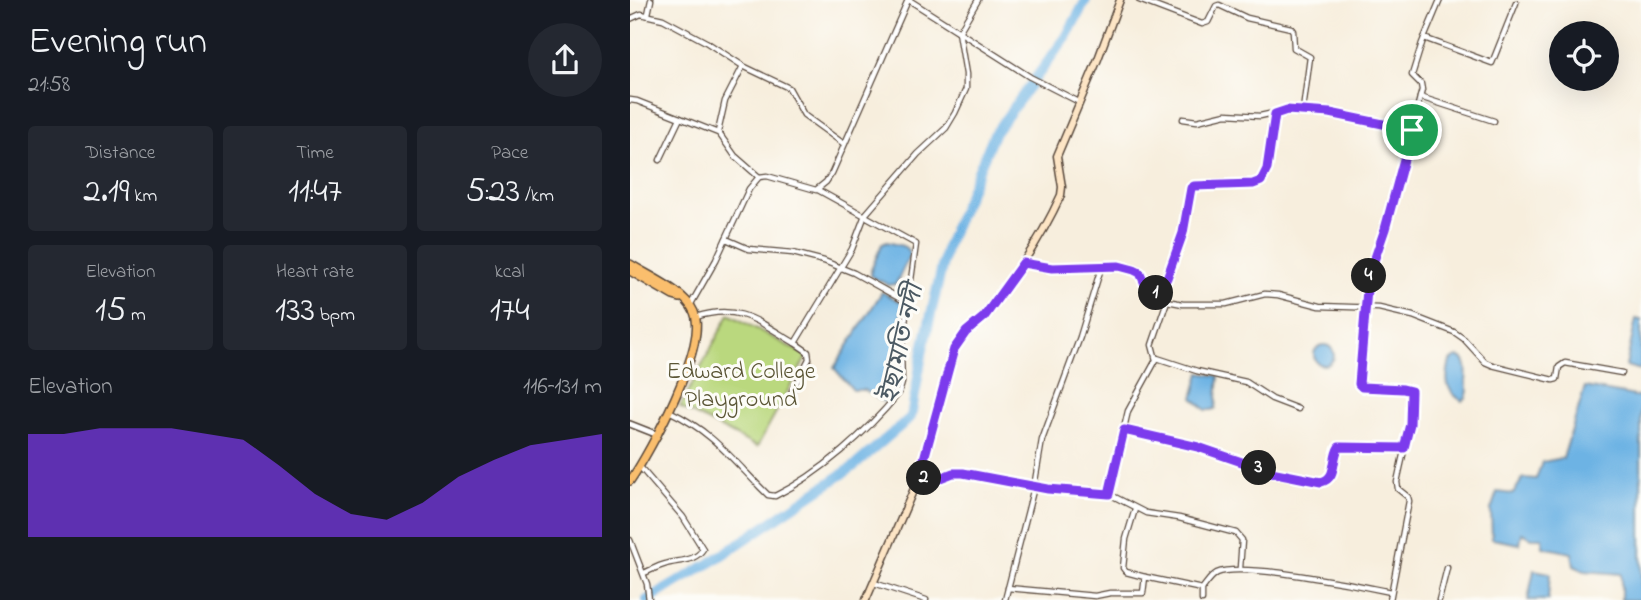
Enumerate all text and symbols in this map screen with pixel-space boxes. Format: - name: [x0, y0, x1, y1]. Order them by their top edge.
- text: Evening run: [28, 15, 207, 71]
- map controls: [1549, 21, 1619, 91]
- button: locate: [1549, 21, 1619, 91]
- button: share: [528, 23, 602, 97]
- text: 21:58: [28, 69, 70, 102]
- pin: [1382, 100, 1442, 160]
- icon: arrive: [1393, 111, 1431, 149]
- text: Distance: [85, 140, 155, 167]
- text: Time: [296, 140, 334, 167]
- text: Pace: [491, 140, 528, 167]
- text: 2.19: [83, 167, 130, 218]
- text: 11:47: [288, 167, 342, 218]
- text: 5:23: [465, 167, 520, 218]
- text: km: [130, 183, 157, 210]
- text: /km: [520, 183, 554, 210]
- pin: 4: [1352, 258, 1386, 294]
- text: Elevation: [85, 259, 155, 286]
- text: Heart rate: [276, 259, 354, 286]
- text: kcal: [495, 259, 525, 286]
- text: 4: [1365, 262, 1372, 289]
- water label: ইছামতি নদী: [871, 276, 936, 407]
- pin: 1: [1138, 276, 1174, 310]
- text: 1: [1152, 279, 1159, 306]
- text: 15: [95, 286, 126, 337]
- text: 133: [275, 286, 315, 337]
- text: 174: [490, 286, 530, 337]
- text: m: [126, 302, 146, 329]
- text: bpm: [315, 302, 355, 329]
- park label: Edward College Playground: [667, 355, 816, 419]
- text: Elevation: [28, 371, 113, 404]
- text: 116–131 m: [523, 371, 602, 404]
- pin: 3: [1242, 450, 1276, 486]
- text: 3: [1255, 454, 1262, 481]
- pin: 2: [906, 461, 942, 496]
- text: 2: [919, 464, 928, 491]

